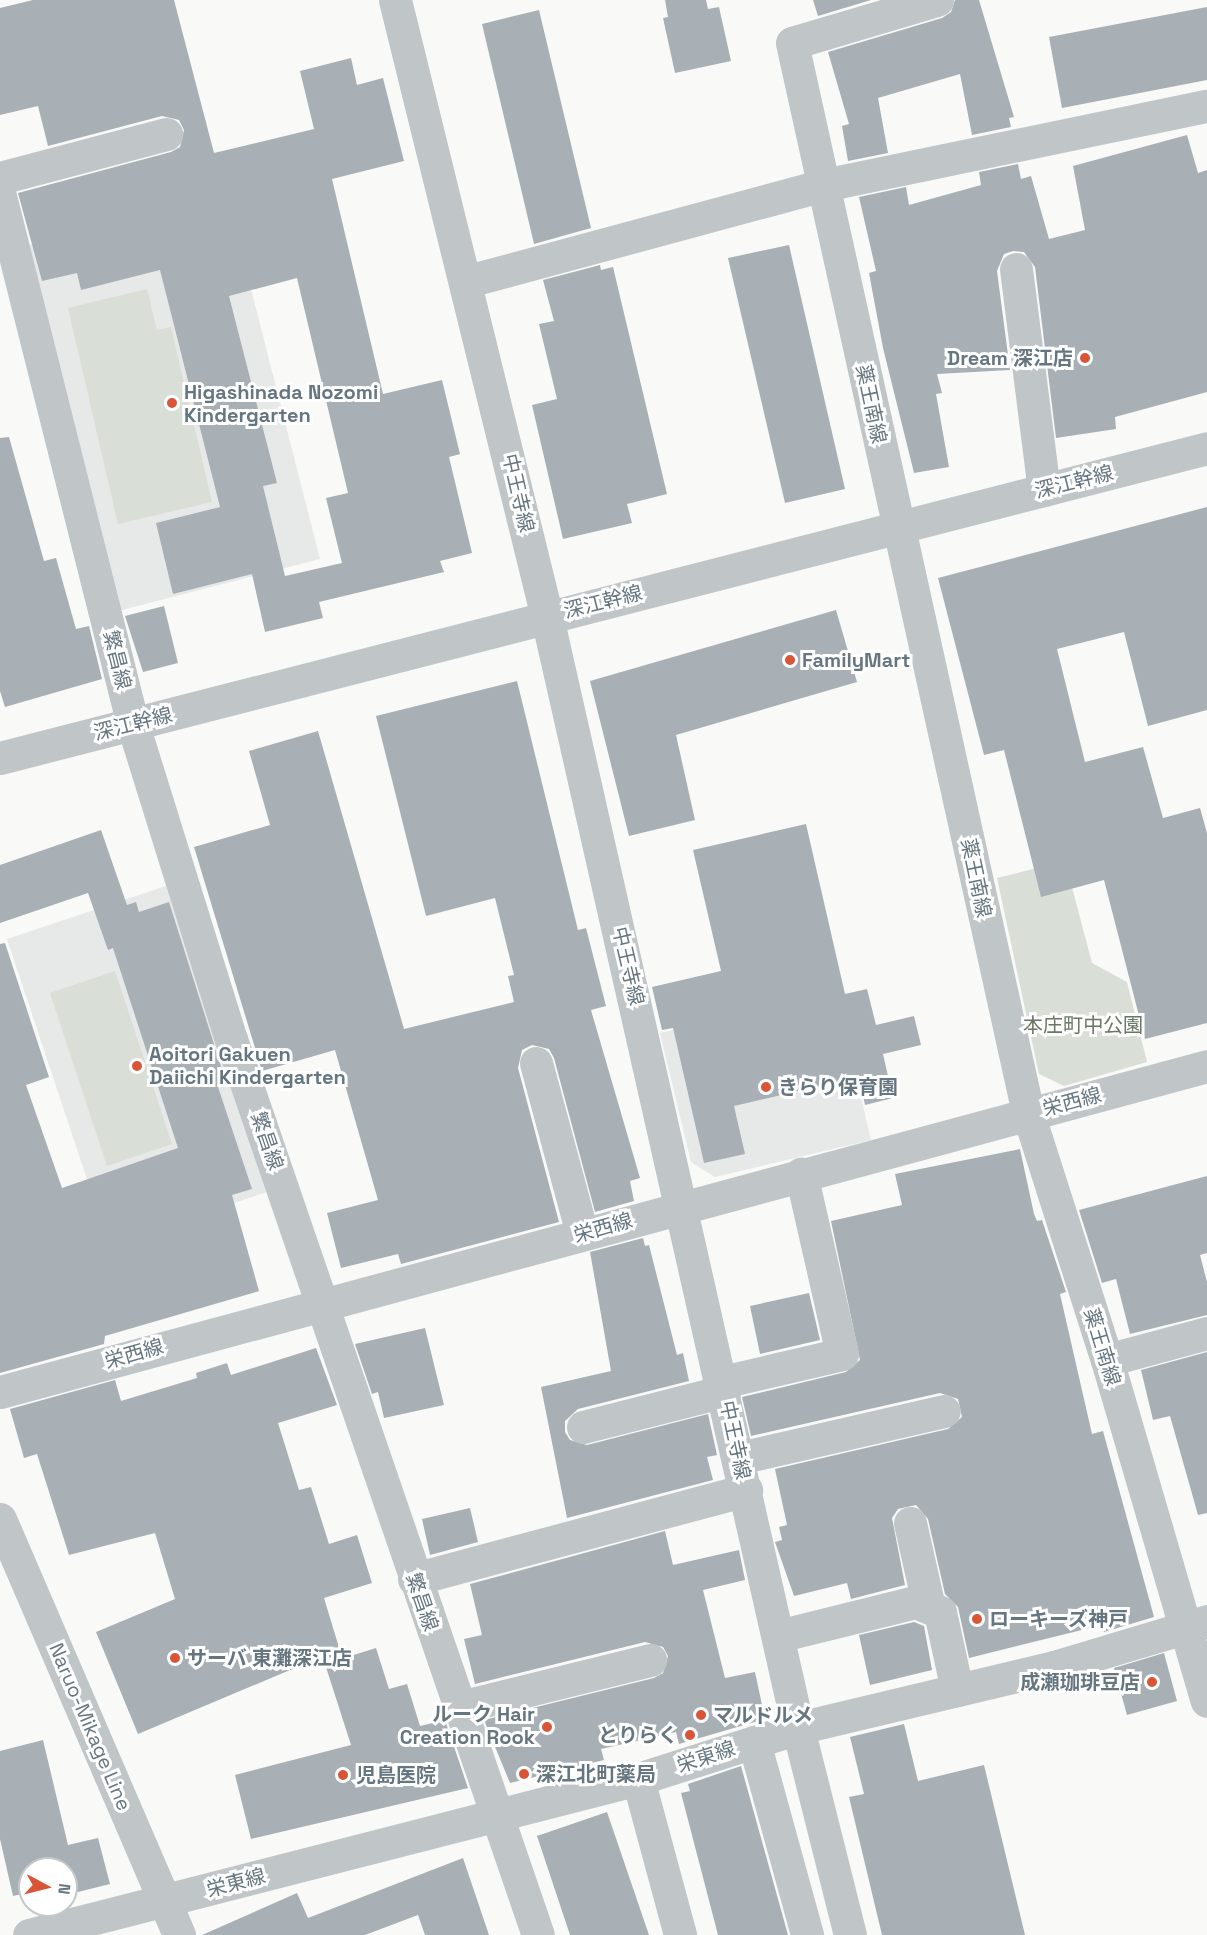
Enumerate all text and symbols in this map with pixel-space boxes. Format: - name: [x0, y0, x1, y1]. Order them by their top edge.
- place label: Dream 深江店: [947, 346, 1073, 370]
- marker: Dream 深江店: [1078, 351, 1092, 365]
- street label: 薬王南線: [851, 362, 891, 446]
- place label: Higashinada Nozomi Kindergarten: [184, 380, 378, 427]
- marker: Higashinada Nozomi Kindergarten: [165, 396, 179, 410]
- street label: 中王寺線: [497, 451, 539, 535]
- street label: 深江幹線: [1032, 461, 1116, 503]
- street label: 深江幹線: [561, 581, 645, 623]
- street label: 繁昌線: [98, 628, 136, 692]
- place label: FamilyMart: [802, 648, 910, 672]
- marker: FamilyMart: [783, 653, 797, 667]
- street label: 深江幹線: [91, 703, 175, 745]
- street label: 薬王南線: [956, 836, 996, 920]
- street label: 中王寺線: [607, 924, 649, 1008]
- park label: 本庄町中公園: [1023, 1013, 1143, 1037]
- place label: Aoitori Gakuen Daiichi Kindergarten: [149, 1042, 346, 1089]
- marker: Aoitori Gakuen Daiichi Kindergarten: [130, 1059, 144, 1073]
- place label: きらり保育園: [778, 1075, 898, 1099]
- marker: きらり保育園: [759, 1080, 773, 1094]
- street label: 栄西線: [1040, 1083, 1104, 1121]
- street label: 繁昌線: [246, 1109, 288, 1173]
- street label: 栄西線: [571, 1208, 635, 1248]
- street label: 薬王南線: [1079, 1305, 1125, 1389]
- street label: 栄西線: [102, 1334, 166, 1374]
- street label: 中王寺線: [715, 1398, 755, 1482]
- street label: 繁昌線: [401, 1570, 443, 1634]
- place label: ローキーズ神戸: [989, 1607, 1129, 1631]
- marker: ローキーズ神戸: [970, 1612, 984, 1626]
- street label: Naruo-Mikage Line: [44, 1640, 136, 1814]
- place label: サーバ 東灘深江店: [187, 1646, 352, 1670]
- marker: サーバ 東灘深江店: [168, 1651, 182, 1665]
- place label: 成瀬珈琲豆店: [1020, 1670, 1140, 1694]
- marker: 成瀬珈琲豆店: [1145, 1675, 1159, 1689]
- place label: ルーク Hair Creation Rook: [400, 1703, 535, 1750]
- place label: マルドルメ: [713, 1703, 813, 1727]
- marker: マルドルメ: [694, 1708, 708, 1722]
- marker: ルーク Hair Creation Rook: [540, 1720, 554, 1734]
- place label: とりらく: [598, 1723, 678, 1747]
- marker: とりらく: [683, 1728, 697, 1742]
- street label: 栄東線: [674, 1736, 738, 1778]
- place label: 深江北町薬局: [536, 1762, 656, 1786]
- place label: 児島医院: [356, 1763, 436, 1787]
- marker: 児島医院: [334, 1766, 352, 1784]
- marker: 深江北町薬局: [517, 1767, 531, 1781]
- north arrow: [18, 1857, 78, 1917]
- street label: 栄東線: [204, 1864, 268, 1902]
- text: N: [53, 1882, 75, 1896]

